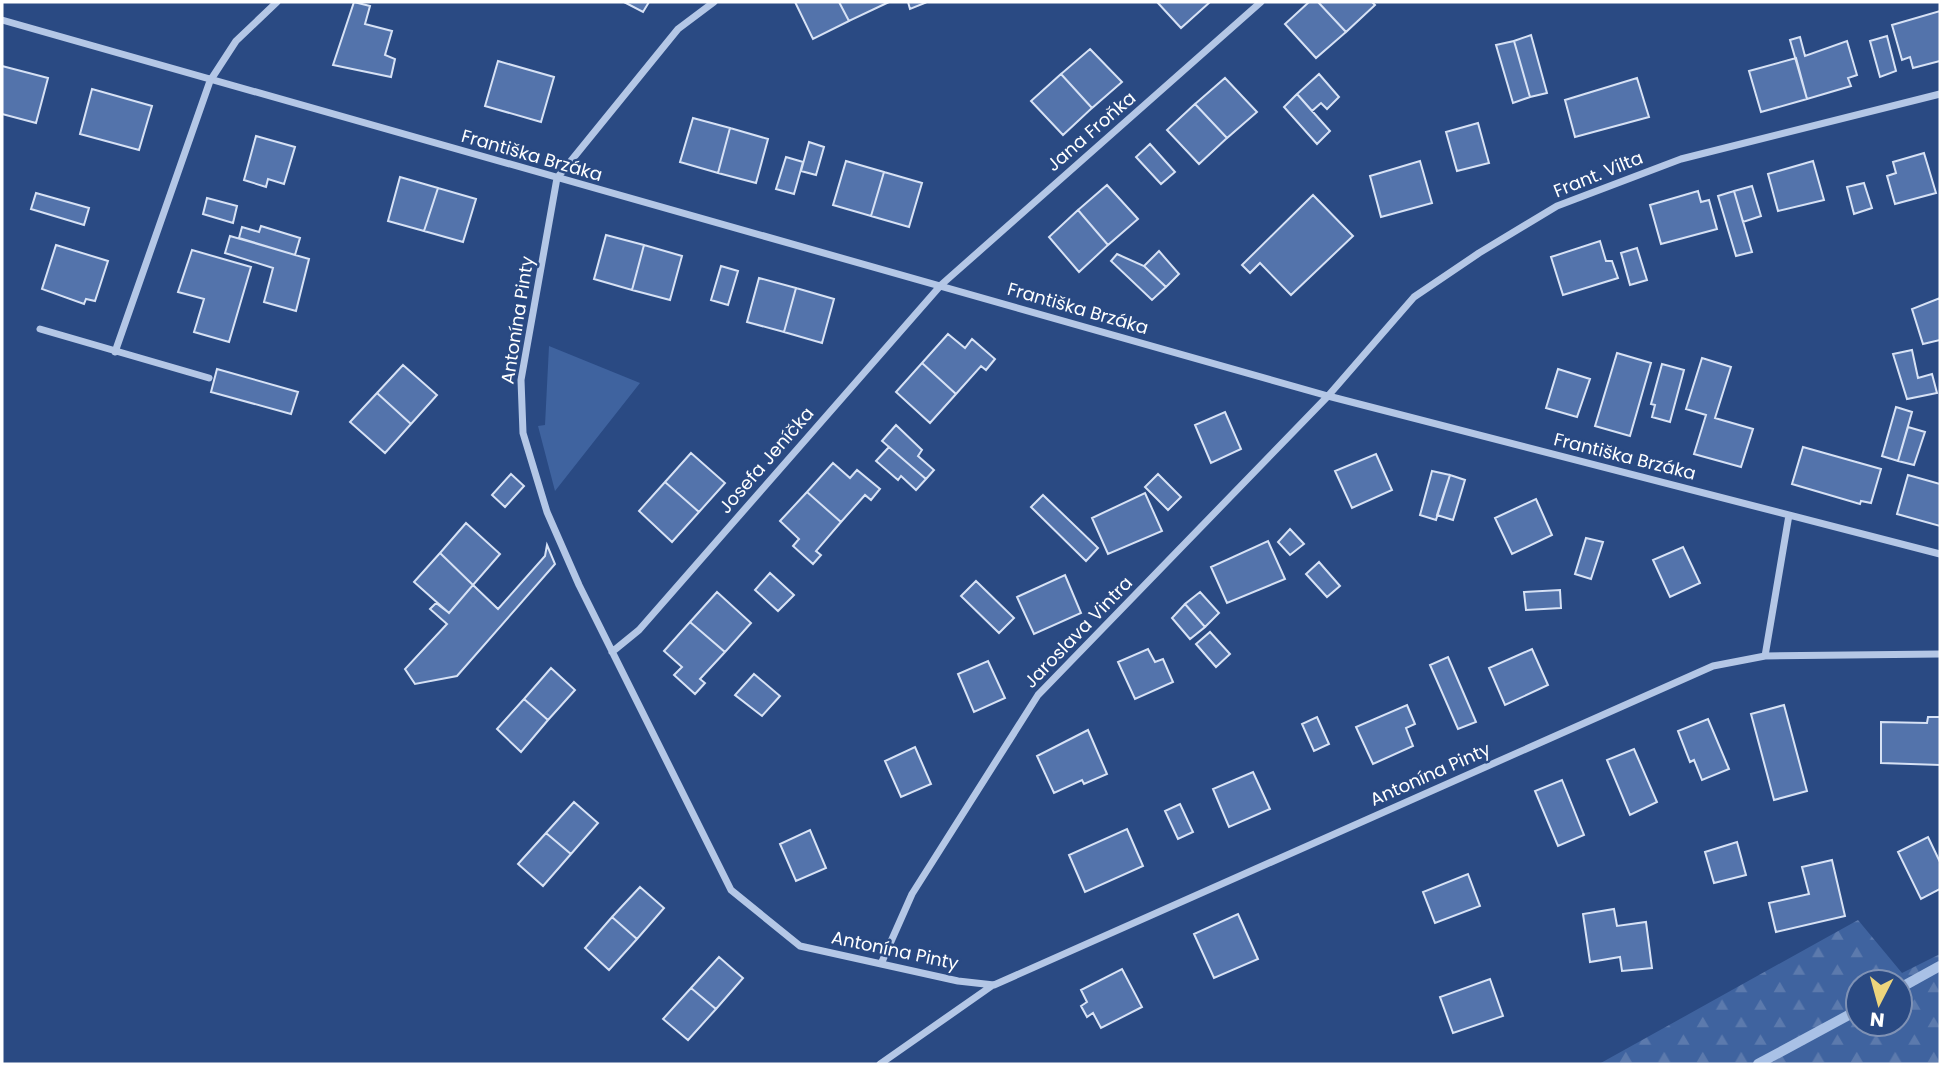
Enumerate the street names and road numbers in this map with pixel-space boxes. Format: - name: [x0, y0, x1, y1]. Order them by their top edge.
- street label: Jana Froňka: [1041, 85, 1141, 177]
- street label: Františka Brzáka: [459, 123, 605, 187]
- street label: Frant. Vilta: [1550, 145, 1646, 203]
- street label: Antonína Pinty: [495, 254, 539, 386]
- street label: Františka Brzáka: [1005, 276, 1151, 340]
- street label: Josefa Jeníčka: [713, 401, 819, 519]
- street label: Františka Brzáka: [1551, 426, 1699, 486]
- street label: Jaroslava Vintra: [1018, 571, 1138, 693]
- street label: Antonína Pinty: [1366, 736, 1494, 812]
- street label: Antonína Pinty: [829, 924, 961, 976]

